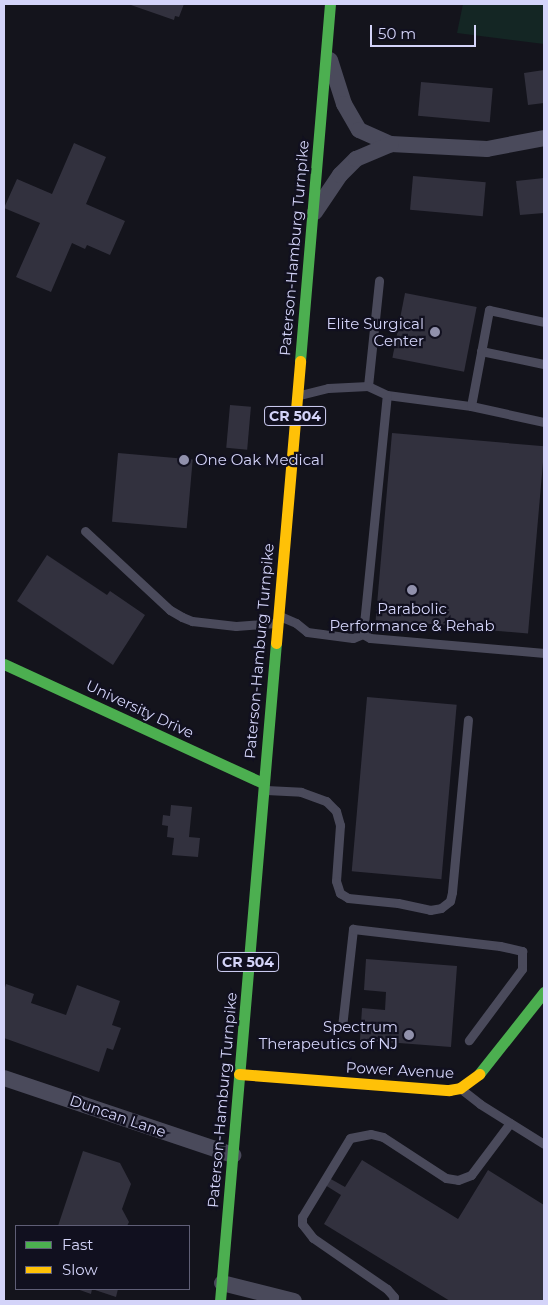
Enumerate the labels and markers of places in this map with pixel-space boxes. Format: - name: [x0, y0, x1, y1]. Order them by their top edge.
- place label: Elite Surgical Center: [326, 314, 424, 349]
- marker: Elite Surgical Center: [428, 325, 442, 339]
- place label: One Oak Medical: [195, 451, 324, 469]
- marker: One Oak Medical: [177, 453, 191, 467]
- marker: Parabolic Performance & Rehab: [405, 583, 419, 597]
- place label: Parabolic Performance & Rehab: [329, 599, 495, 634]
- place label: Spectrum Therapeutics of NJ: [259, 1017, 398, 1052]
- marker: Spectrum Therapeutics of NJ: [402, 1028, 416, 1042]

